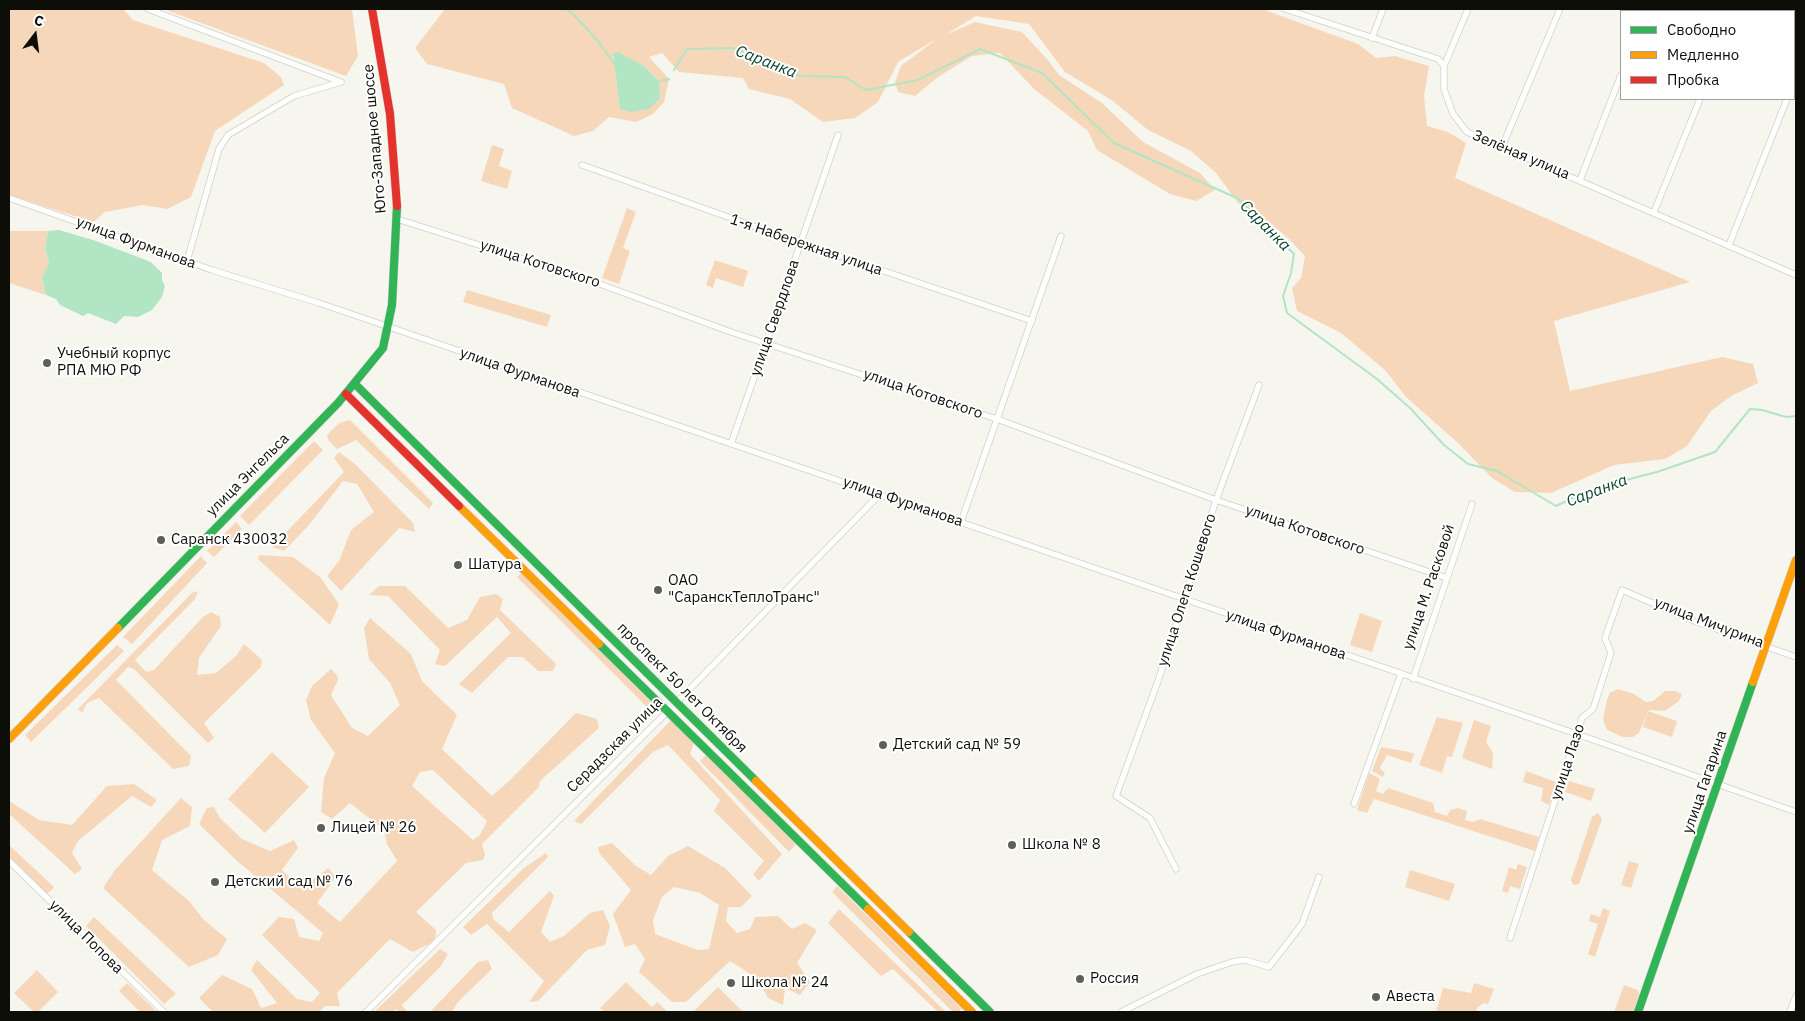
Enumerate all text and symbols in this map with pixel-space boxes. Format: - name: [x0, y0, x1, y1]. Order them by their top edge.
- north arrow: [10, 10, 60, 60]
- legend: [1620, 10, 1795, 100]
- text: С: [32, 11, 46, 30]
- text: Свободно: [1667, 20, 1736, 39]
- water label: Саранка: [733, 42, 799, 82]
- text: Медленно: [1667, 45, 1739, 64]
- street label: Юго-Западное шоссе: [359, 63, 391, 215]
- text: Пробка: [1667, 70, 1719, 89]
- street label: Зелёная улица: [1470, 126, 1572, 184]
- water label: Саранка: [1236, 197, 1294, 255]
- street label: 1-я Набережная улица: [727, 210, 885, 280]
- street label: улица Фурманова: [74, 213, 198, 273]
- street label: улица Котовского: [478, 236, 602, 292]
- street label: улица Свердлова: [747, 257, 803, 379]
- street label: улица Фурманова: [458, 344, 582, 402]
- place label: Учебный корпус РПА МЮ РФ: [57, 345, 171, 380]
- marker: Учебный корпус РПА МЮ РФ: [41, 357, 53, 369]
- street label: улица Котовского: [861, 365, 985, 423]
- street label: улица Энгельса: [203, 430, 293, 520]
- water label: Саранка: [1564, 471, 1630, 511]
- street label: улица Фурманова: [841, 473, 965, 531]
- street label: улица Котовского: [1243, 501, 1367, 559]
- street label: улица Олега Кошевого: [1154, 511, 1220, 669]
- street label: улица М. Расковой: [1399, 522, 1459, 652]
- place label: Саранск 430032: [171, 531, 287, 549]
- marker: Саранск 430032: [155, 534, 167, 546]
- place label: Шатура: [468, 556, 521, 574]
- marker: Шатура: [452, 559, 464, 571]
- place label: ОАО "СаранскТеплоТранс": [668, 572, 820, 607]
- marker: ОАО "СаранскТеплоТранс": [652, 584, 664, 596]
- street label: улица Мичурина: [1652, 594, 1766, 652]
- street label: улица Фурманова: [1224, 606, 1348, 664]
- street label: проспект 50 лет Октября: [613, 619, 751, 757]
- street label: Серадзская улица: [563, 693, 667, 797]
- street label: улица Лазо: [1547, 722, 1589, 802]
- street label: улица Гагарина: [1679, 728, 1731, 836]
- place label: Детский сад № 59: [893, 736, 1021, 754]
- marker: Детский сад № 59: [877, 739, 889, 751]
- place label: Лицей № 26: [331, 819, 417, 837]
- marker: Лицей № 26: [315, 822, 327, 834]
- place label: Школа № 8: [1022, 836, 1101, 854]
- marker: Школа № 8: [1006, 839, 1018, 851]
- place label: Детский сад № 76: [225, 873, 353, 891]
- marker: Детский сад № 76: [209, 876, 221, 888]
- street label: улица Попова: [45, 896, 127, 978]
- place label: Россия: [1090, 970, 1139, 988]
- marker: Россия: [1074, 973, 1086, 985]
- place label: Школа № 24: [741, 974, 829, 992]
- marker: Школа № 24: [725, 977, 737, 989]
- place label: Авеста: [1386, 988, 1435, 1006]
- marker: Авеста: [1370, 991, 1382, 1003]

